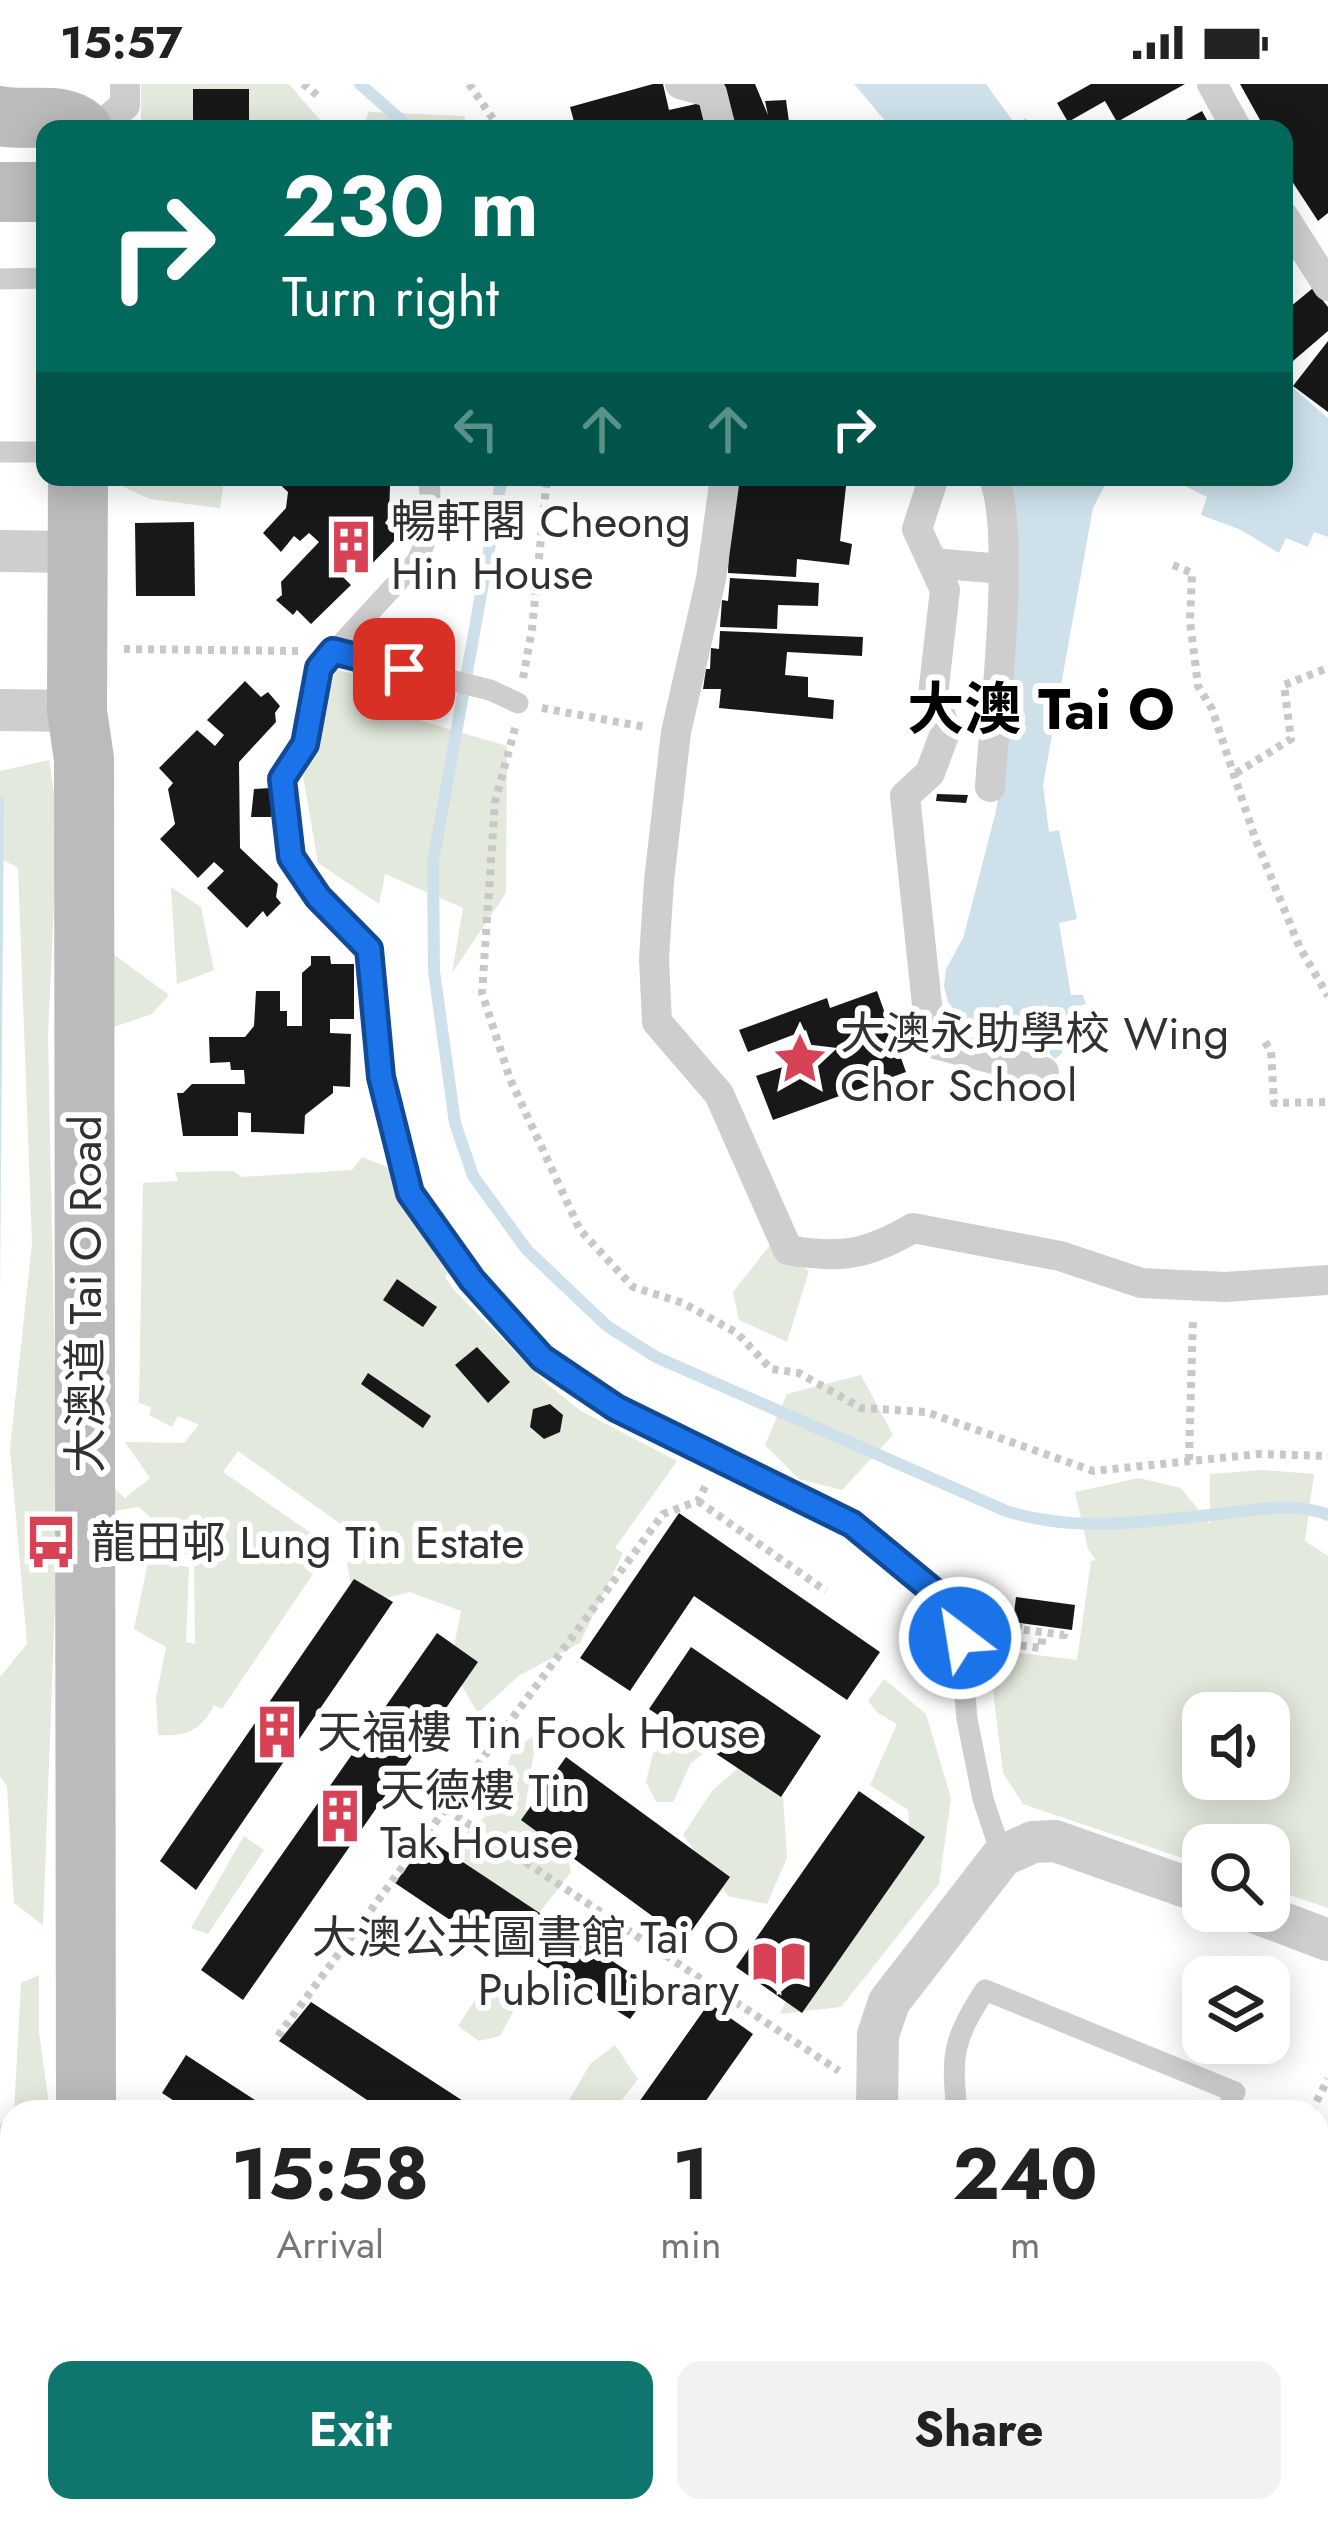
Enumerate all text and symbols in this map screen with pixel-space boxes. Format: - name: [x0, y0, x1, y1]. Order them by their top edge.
- text: 15:57: [60, 10, 183, 75]
- text: 230 m: [282, 146, 539, 268]
- icon: right: [84, 168, 240, 324]
- text: Turn right: [282, 258, 499, 336]
- icon: left: [443, 396, 509, 462]
- icon: ahead: [569, 396, 635, 462]
- icon: ahead: [695, 396, 761, 462]
- icon: right: [821, 396, 887, 462]
- place label: 暢軒閣 Cheong Hin House: [391, 489, 691, 606]
- building icon: 暢軒閣 Cheong Hin House: [322, 518, 380, 576]
- pin: [353, 618, 455, 720]
- icon: arrive: [371, 636, 437, 702]
- district label: 大澳 Tai O: [907, 668, 1175, 750]
- place label: 大澳永助學校 Wing Chor School: [840, 1001, 1229, 1118]
- place icon: 大澳永助學校 Wing Chor School: [771, 1030, 829, 1088]
- street label: 大澳道 Tai O Road: [53, 1115, 118, 1473]
- place label: 龍田邨 Lung Tin Estate: [91, 1510, 524, 1575]
- bus stop icon: 龍田邨 Lung Tin Estate: [22, 1513, 80, 1571]
- position arrow: [897, 1575, 1023, 1701]
- map controls: [1182, 1692, 1290, 2064]
- button: sound: [1182, 1692, 1290, 1800]
- place label: 天福樓 Tin Fook House: [317, 1700, 761, 1765]
- building icon: 天福樓 Tin Fook House: [248, 1703, 306, 1761]
- place label: 天德樓 Tin Tak House: [380, 1758, 585, 1875]
- building icon: 天德樓 Tin Tak House: [311, 1787, 369, 1845]
- button: search: [1182, 1824, 1290, 1932]
- place label: 大澳公共圖書館 Tai O Public Library: [312, 1905, 739, 2022]
- library icon: 大澳公共圖書館 Tai O Public Library: [750, 1934, 808, 1992]
- button: layers: [1182, 1956, 1290, 2064]
- text: 15:58: [231, 2122, 429, 2226]
- text: 1: [673, 2122, 709, 2226]
- text: 240: [953, 2122, 1098, 2226]
- text: Arrival: [276, 2216, 384, 2273]
- text: min: [660, 2216, 721, 2273]
- text: m: [1010, 2216, 1040, 2273]
- button: Exit: [48, 2361, 653, 2499]
- button: Share: [677, 2361, 1281, 2499]

